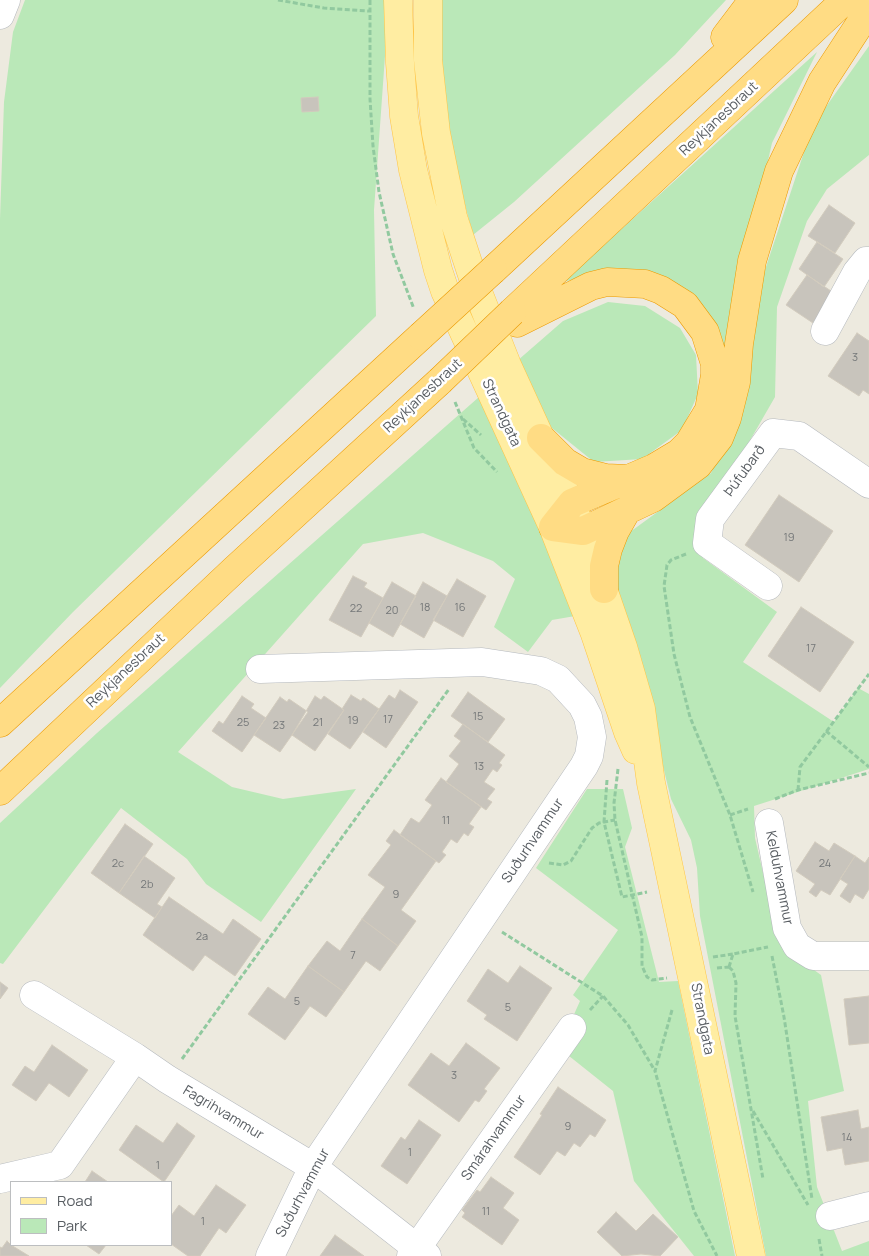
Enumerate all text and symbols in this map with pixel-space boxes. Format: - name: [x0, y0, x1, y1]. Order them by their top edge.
- street label: Reykjanesbraut: [676, 78, 762, 160]
- house number: 3: [852, 351, 858, 365]
- street label: Reykjanesbraut: [380, 355, 466, 437]
- street label: Strandgata: [478, 376, 524, 450]
- street label: Þúfubarð: [721, 442, 769, 500]
- house number: 19: [783, 531, 795, 545]
- house number: 18: [420, 601, 430, 615]
- house number: 16: [454, 601, 466, 615]
- house number: 22: [350, 602, 362, 616]
- house number: 20: [386, 604, 398, 618]
- street label: Reykjanesbraut: [83, 630, 169, 712]
- house number: 17: [806, 642, 816, 656]
- house number: 15: [473, 710, 483, 724]
- house number: 17: [383, 713, 393, 727]
- house number: 19: [347, 714, 359, 728]
- house number: 25: [237, 716, 249, 730]
- house number: 21: [313, 716, 323, 730]
- house number: 23: [273, 719, 285, 733]
- house number: 13: [474, 760, 484, 774]
- street label: Suðurhvammur: [499, 796, 567, 886]
- house number: 11: [442, 814, 450, 828]
- street label: Kelduhvammur: [762, 829, 796, 927]
- house number: 2c: [112, 857, 124, 871]
- house number: 24: [819, 857, 831, 871]
- house number: 2b: [141, 878, 153, 892]
- house number: 9: [393, 888, 399, 902]
- house number: 2a: [196, 930, 208, 944]
- house number: 7: [350, 949, 356, 963]
- street label: Strandgata: [687, 982, 717, 1056]
- house number: 5: [294, 995, 300, 1009]
- house number: 5: [505, 1001, 511, 1015]
- house number: 3: [451, 1069, 457, 1083]
- street label: Fagrihvammur: [180, 1082, 266, 1144]
- street label: Smárahvammur: [458, 1092, 530, 1184]
- house number: 9: [565, 1120, 571, 1134]
- house number: 14: [842, 1131, 852, 1145]
- street label: Suðurhvammur: [272, 1146, 334, 1240]
- house number: 1: [408, 1146, 412, 1160]
- house number: 1: [156, 1159, 160, 1173]
- legend: [10, 1181, 172, 1246]
- text: Road: [57, 1190, 93, 1211]
- house number: 11: [482, 1205, 490, 1219]
- text: Park: [57, 1215, 87, 1236]
- house number: 1: [201, 1215, 205, 1229]

